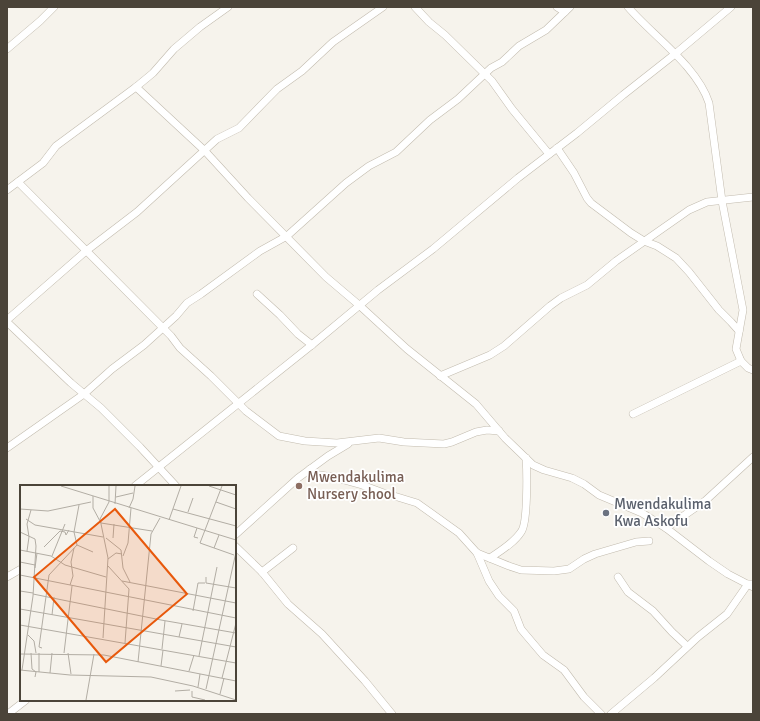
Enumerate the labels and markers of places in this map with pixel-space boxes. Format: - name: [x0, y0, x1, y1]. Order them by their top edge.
- place label: Mwendakulima Nursery shool: [307, 468, 404, 503]
- marker: Mwendakulima Nursery shool: [294, 481, 304, 491]
- place label: Mwendakulima Kwa Askofu: [614, 495, 711, 530]
- marker: Mwendakulima Kwa Askofu: [601, 508, 611, 518]

